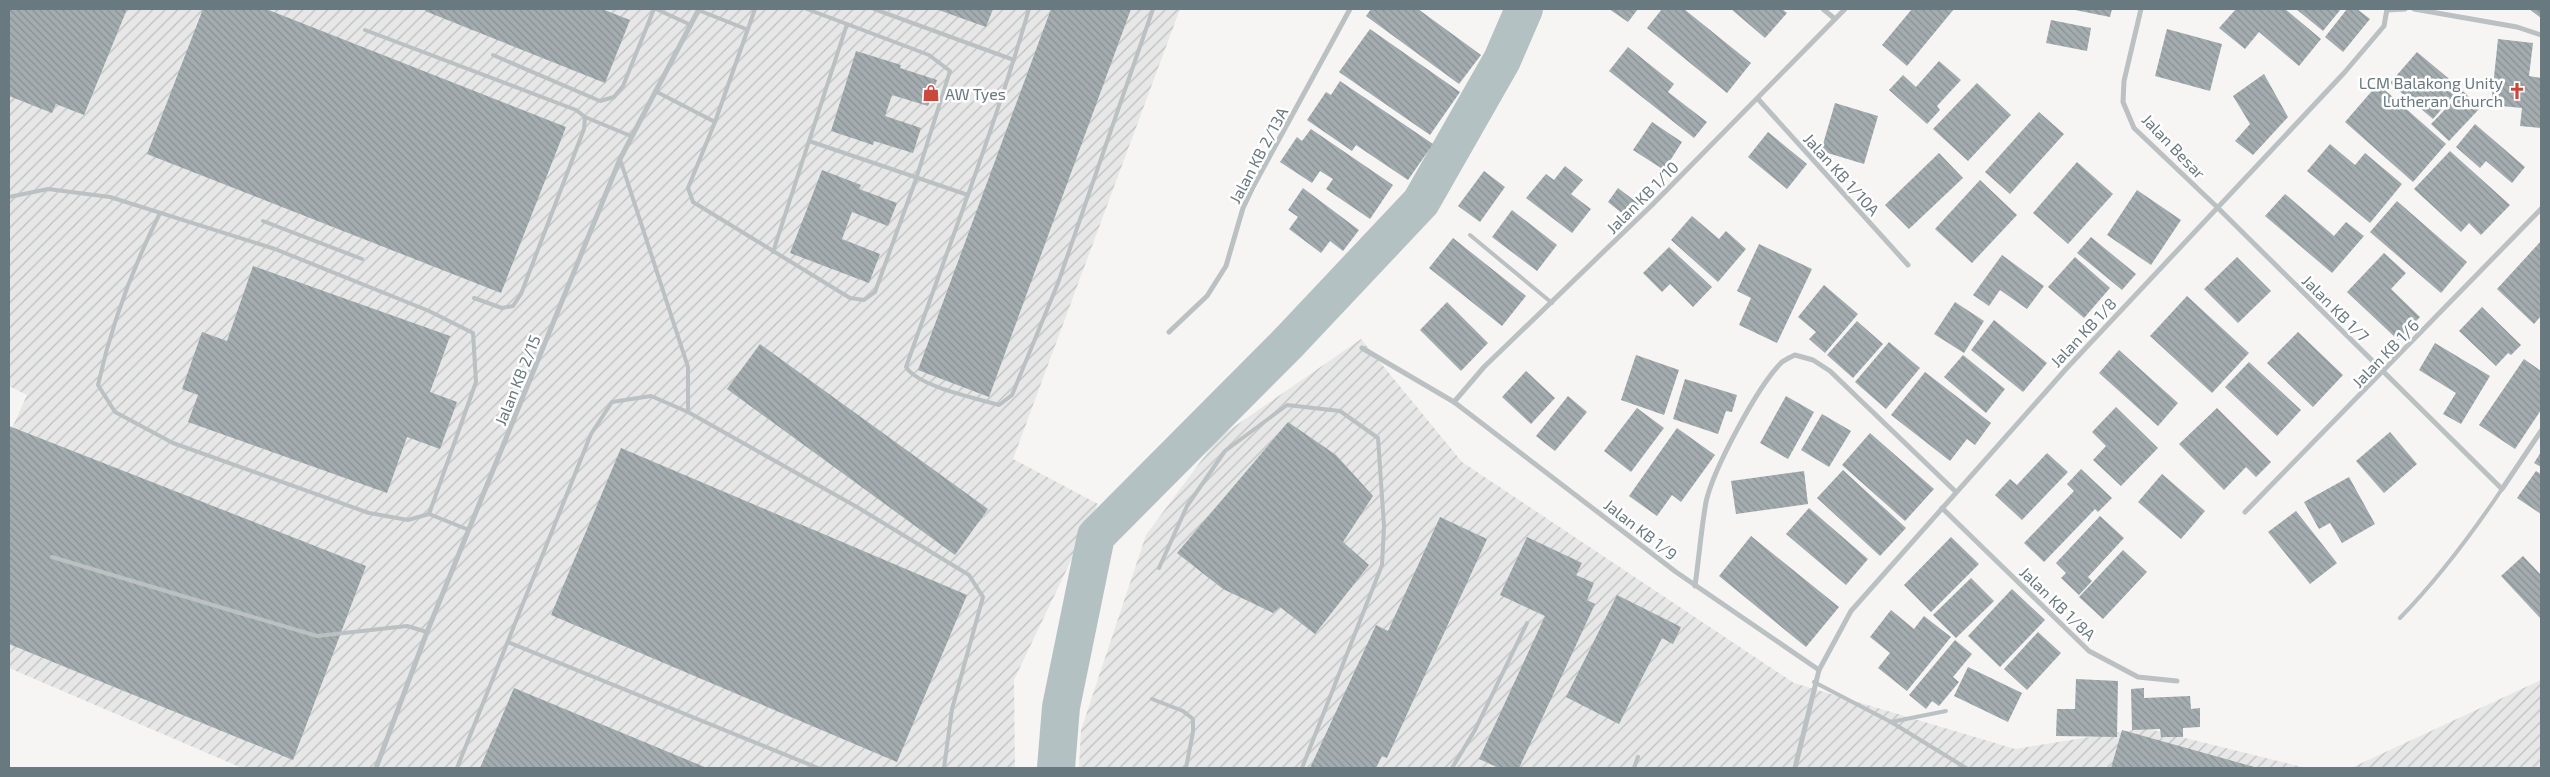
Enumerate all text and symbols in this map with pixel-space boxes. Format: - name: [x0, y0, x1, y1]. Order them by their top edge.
- place label: LCM Balakong Unity Lutheran Church: [2359, 73, 2504, 110]
- church icon: LCM Balakong Unity Lutheran Church: [2507, 81, 2527, 101]
- shop icon: AW Tyes: [921, 83, 941, 103]
- place label: AW Tyes: [945, 84, 1006, 103]
- street label: Jalan KB 2/13A: [1225, 104, 1291, 206]
- street label: Jalan Besar: [2139, 110, 2210, 183]
- street label: Jalan KB 1/10A: [1800, 129, 1884, 219]
- street label: Jalan KB 1/10: [1602, 157, 1682, 237]
- street label: Jalan KB 1/7: [2299, 271, 2373, 345]
- street label: Jalan KB 1/8: [2046, 293, 2120, 371]
- street label: Jalan KB 1/6: [2348, 315, 2422, 391]
- street label: Jalan KB 2/15: [490, 332, 544, 428]
- street label: Jalan KB 1/9: [1601, 495, 1681, 563]
- street label: Jalan KB 1/8A: [2016, 562, 2100, 644]

